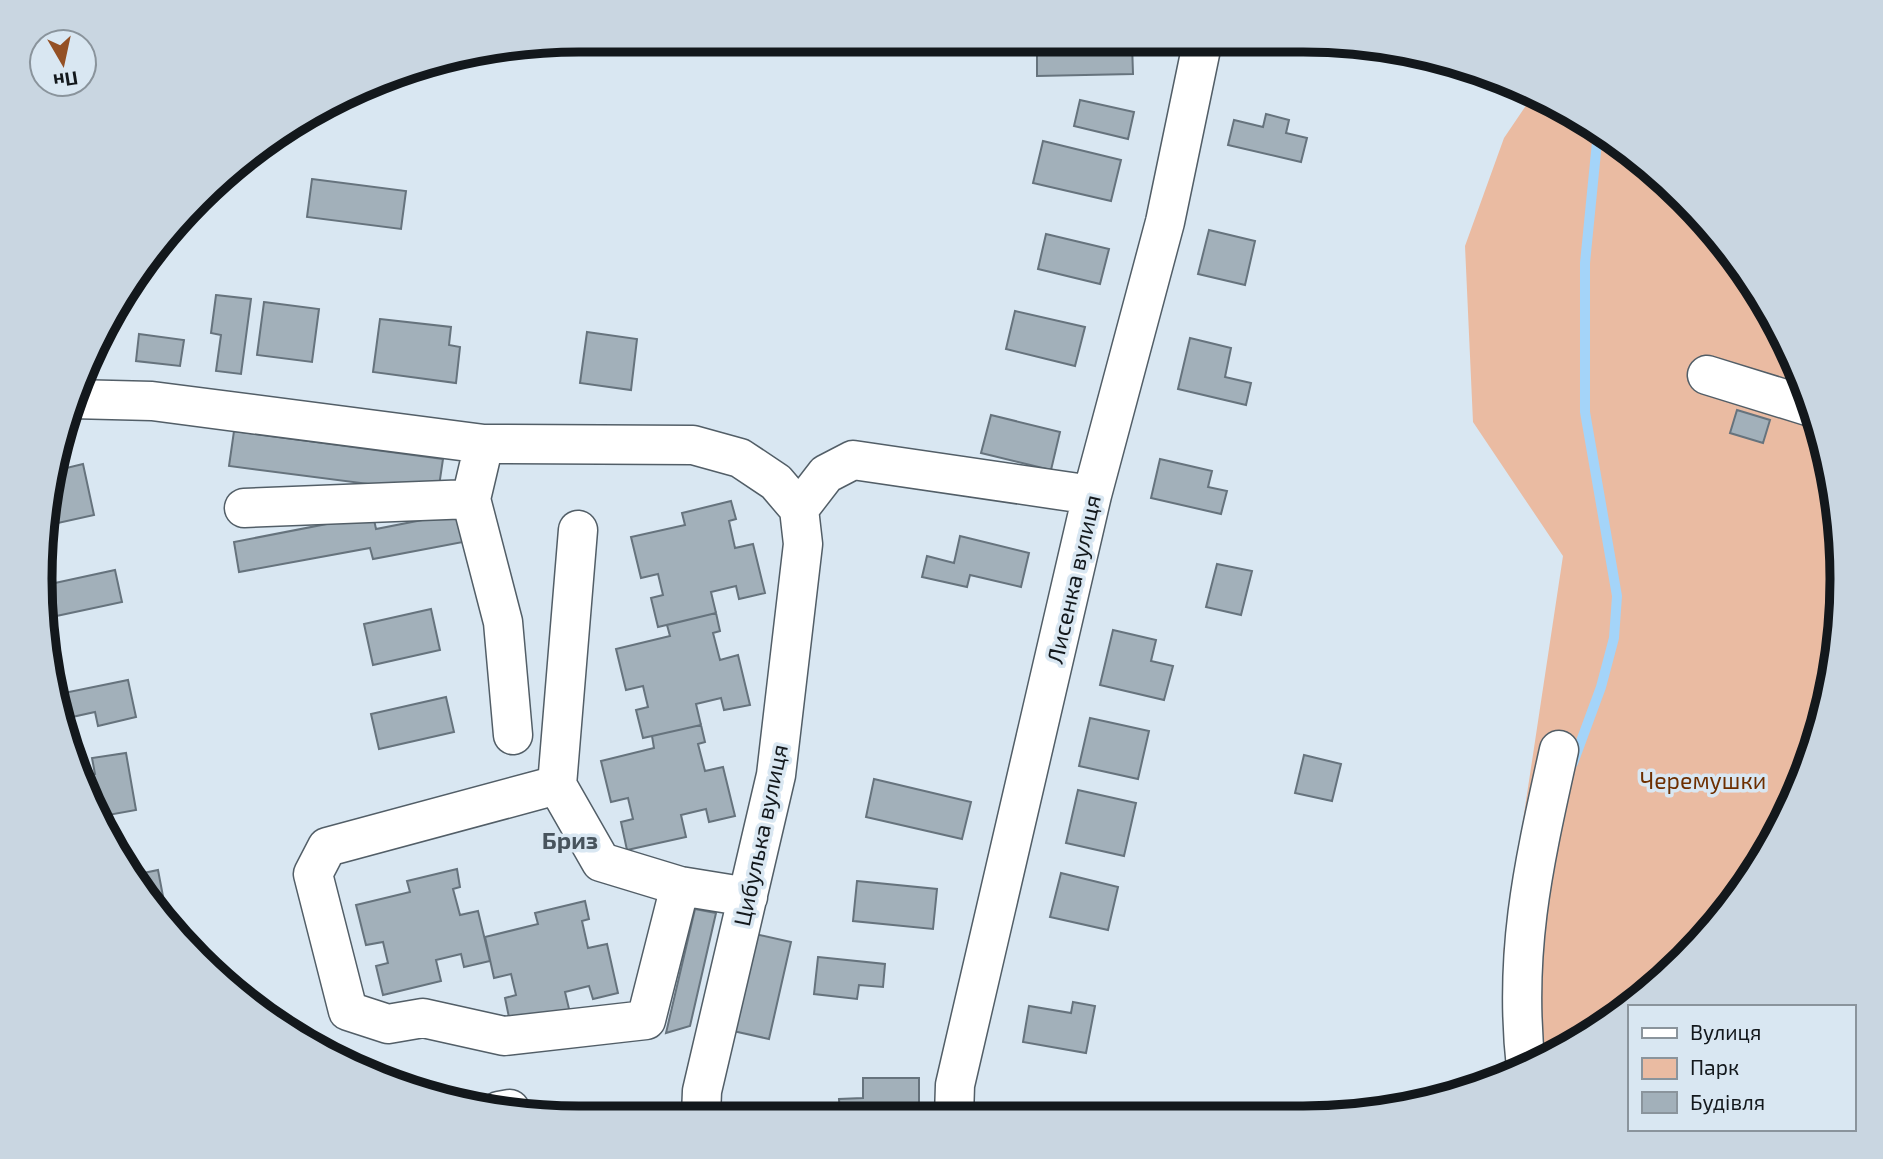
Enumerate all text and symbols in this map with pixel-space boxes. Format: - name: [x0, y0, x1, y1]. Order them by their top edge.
- north arrow: [28, 28, 98, 98]
- text: Пн: [52, 67, 80, 94]
- street label: Лисенка вулиця: [1040, 492, 1107, 666]
- street label: Цибулька вулиця: [727, 741, 794, 929]
- park label: Черемушки: [1640, 766, 1766, 795]
- district label: Бриз: [542, 825, 598, 854]
- legend: [1628, 1005, 1855, 1131]
- text: Вулиця: [1690, 1019, 1761, 1045]
- text: Парк: [1690, 1054, 1739, 1079]
- text: Будівля: [1690, 1089, 1765, 1115]

